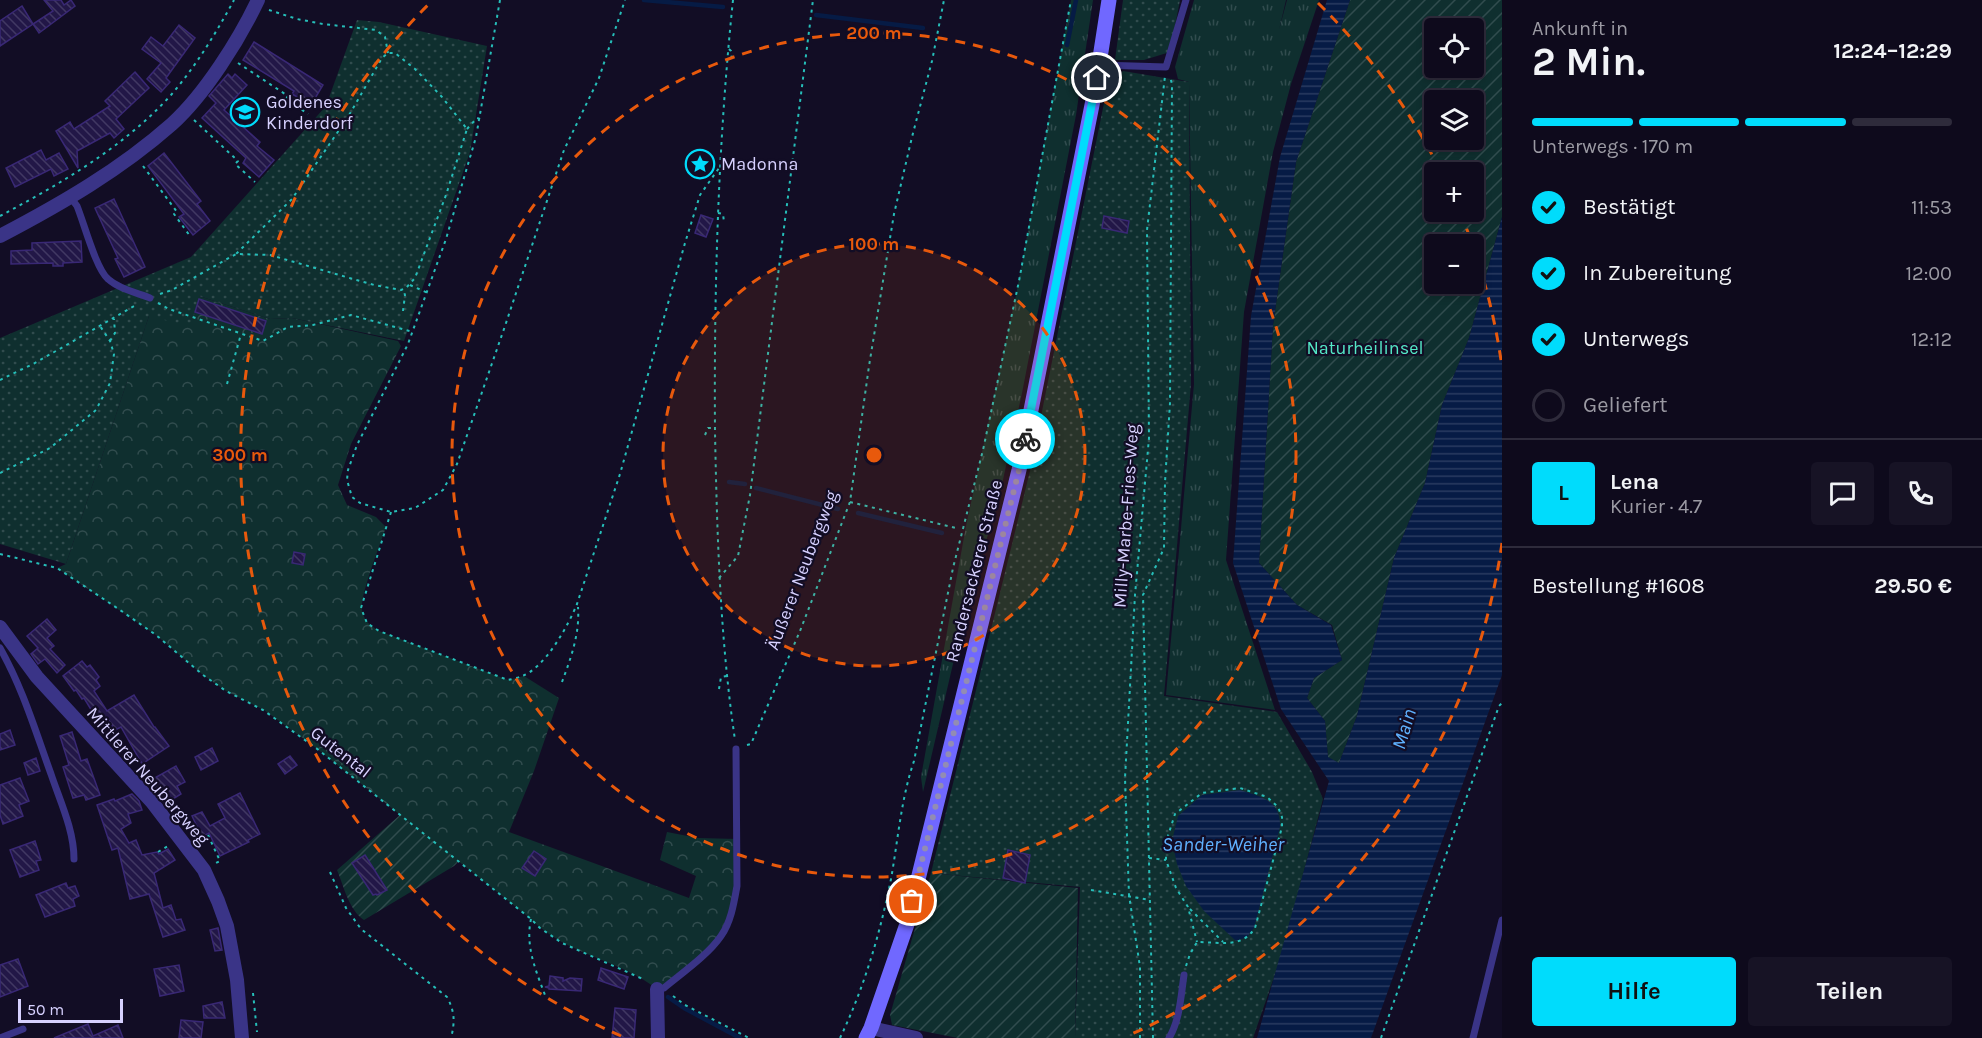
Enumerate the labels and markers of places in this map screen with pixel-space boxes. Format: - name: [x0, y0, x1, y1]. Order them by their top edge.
- pin: [1071, 52, 1122, 103]
- place label: Goldenes Kinderdorf: [266, 91, 354, 134]
- school or university icon: Goldenes Kinderdorf: [229, 96, 261, 128]
- place icon: Madonna: [684, 148, 716, 180]
- place label: Madonna: [721, 153, 798, 175]
- centre of rings: [864, 445, 884, 465]
- pin: [886, 875, 937, 926]

